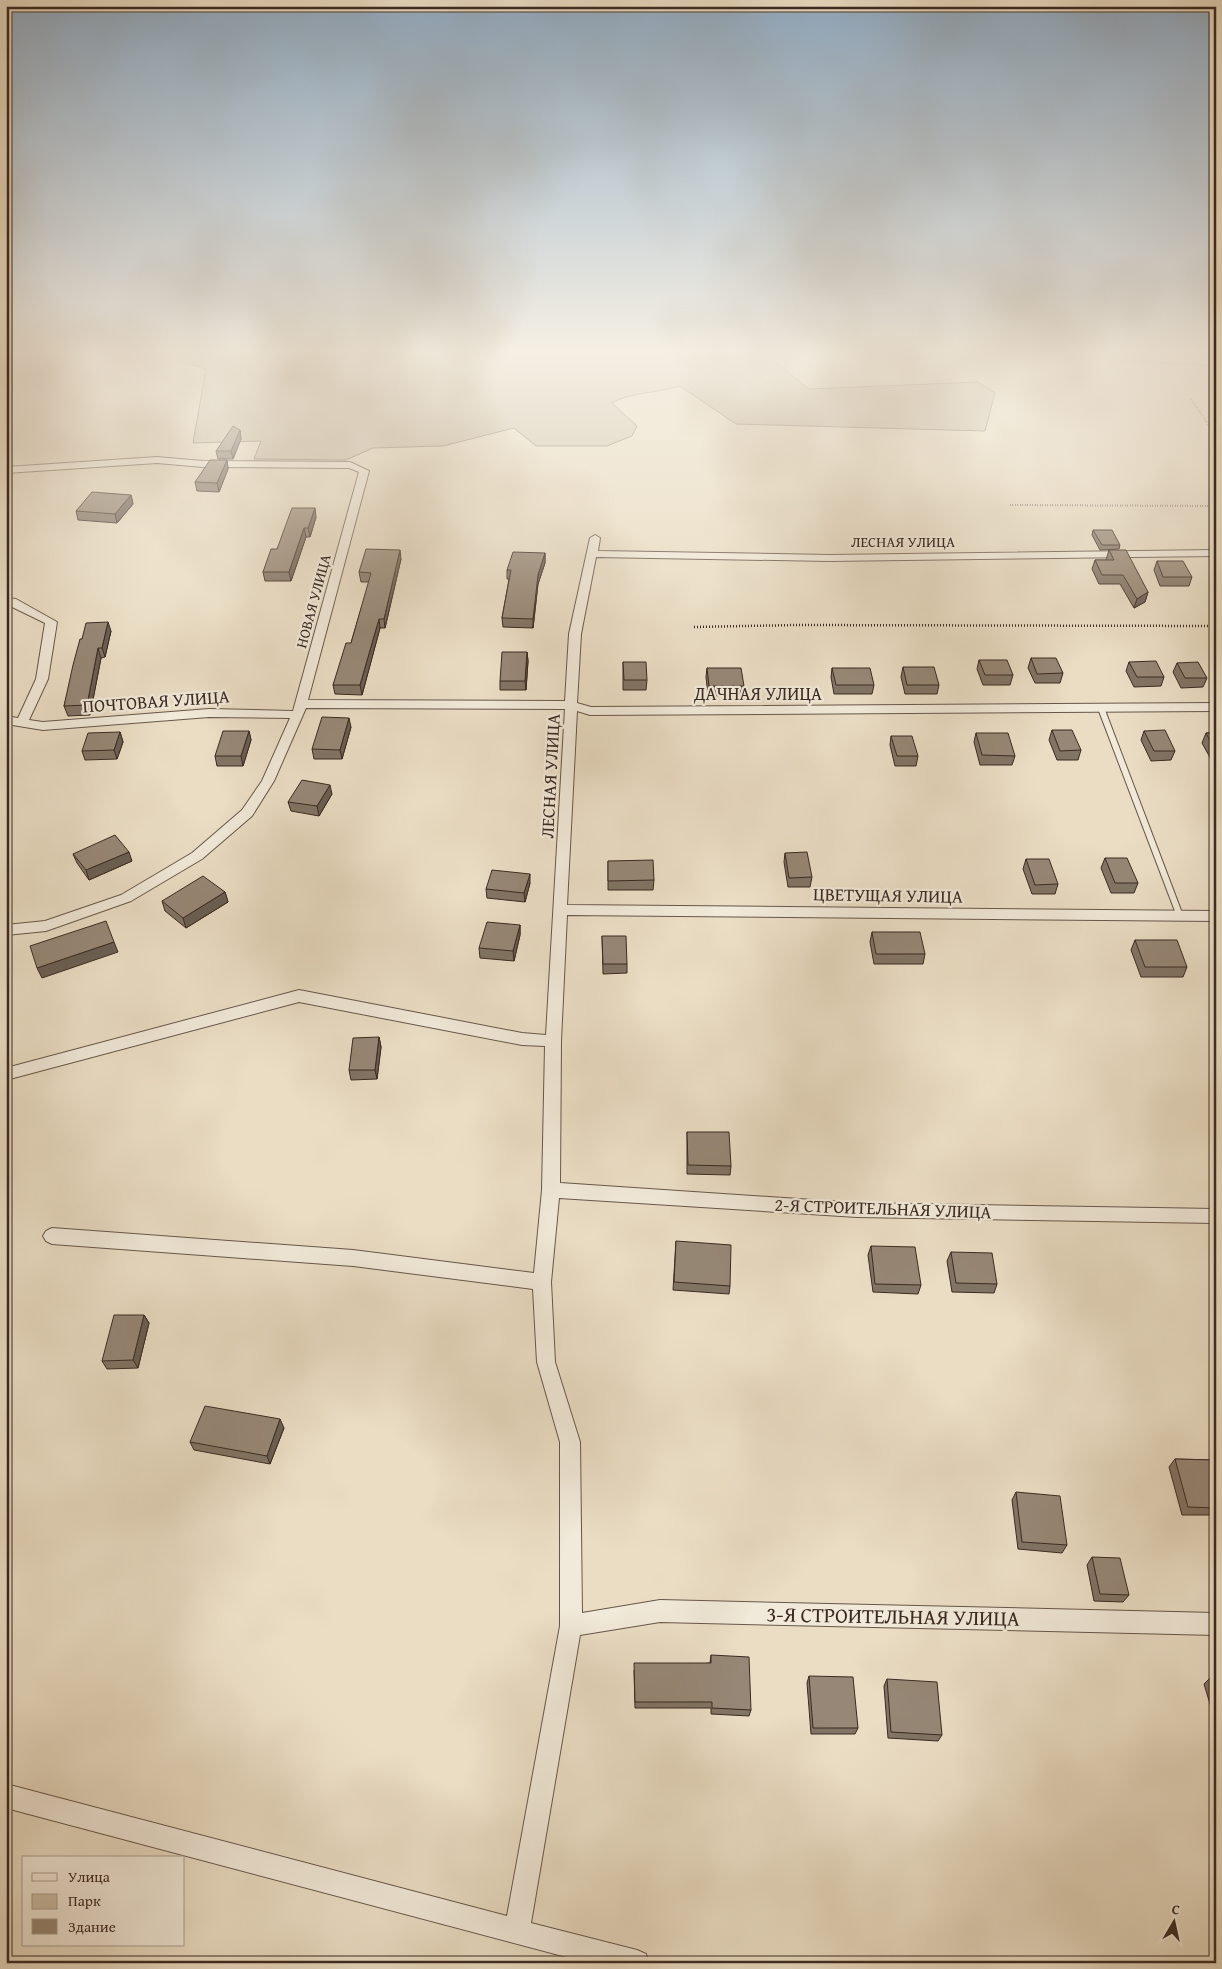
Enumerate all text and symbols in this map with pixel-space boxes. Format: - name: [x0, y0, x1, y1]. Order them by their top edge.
- street label: ЛЕСНАЯ УЛИЦА: [851, 531, 955, 552]
- street label: НОВАЯ УЛИЦА: [290, 552, 336, 650]
- street label: ДАЧНАЯ УЛИЦА: [693, 680, 822, 707]
- street label: ПОЧТОВАЯ УЛИЦА: [82, 682, 230, 720]
- street label: ЛЕСНАЯ УЛИЦА: [533, 713, 567, 839]
- street label: ЦВЕТУЩАЯ УЛИЦА: [813, 880, 963, 910]
- street label: 2-Я СТРОИТЕЛЬНАЯ УЛИЦА: [774, 1191, 992, 1225]
- street label: 3-Я СТРОИТЕЛЬНАЯ УЛИЦА: [766, 1598, 1020, 1634]
- legend: [22, 1856, 185, 1946]
- text: Улица: [68, 1866, 111, 1887]
- text: Парк: [68, 1890, 101, 1911]
- north arrow: [1150, 1896, 1200, 1946]
- text: С: [1171, 1899, 1182, 1920]
- text: Здание: [68, 1916, 116, 1937]

